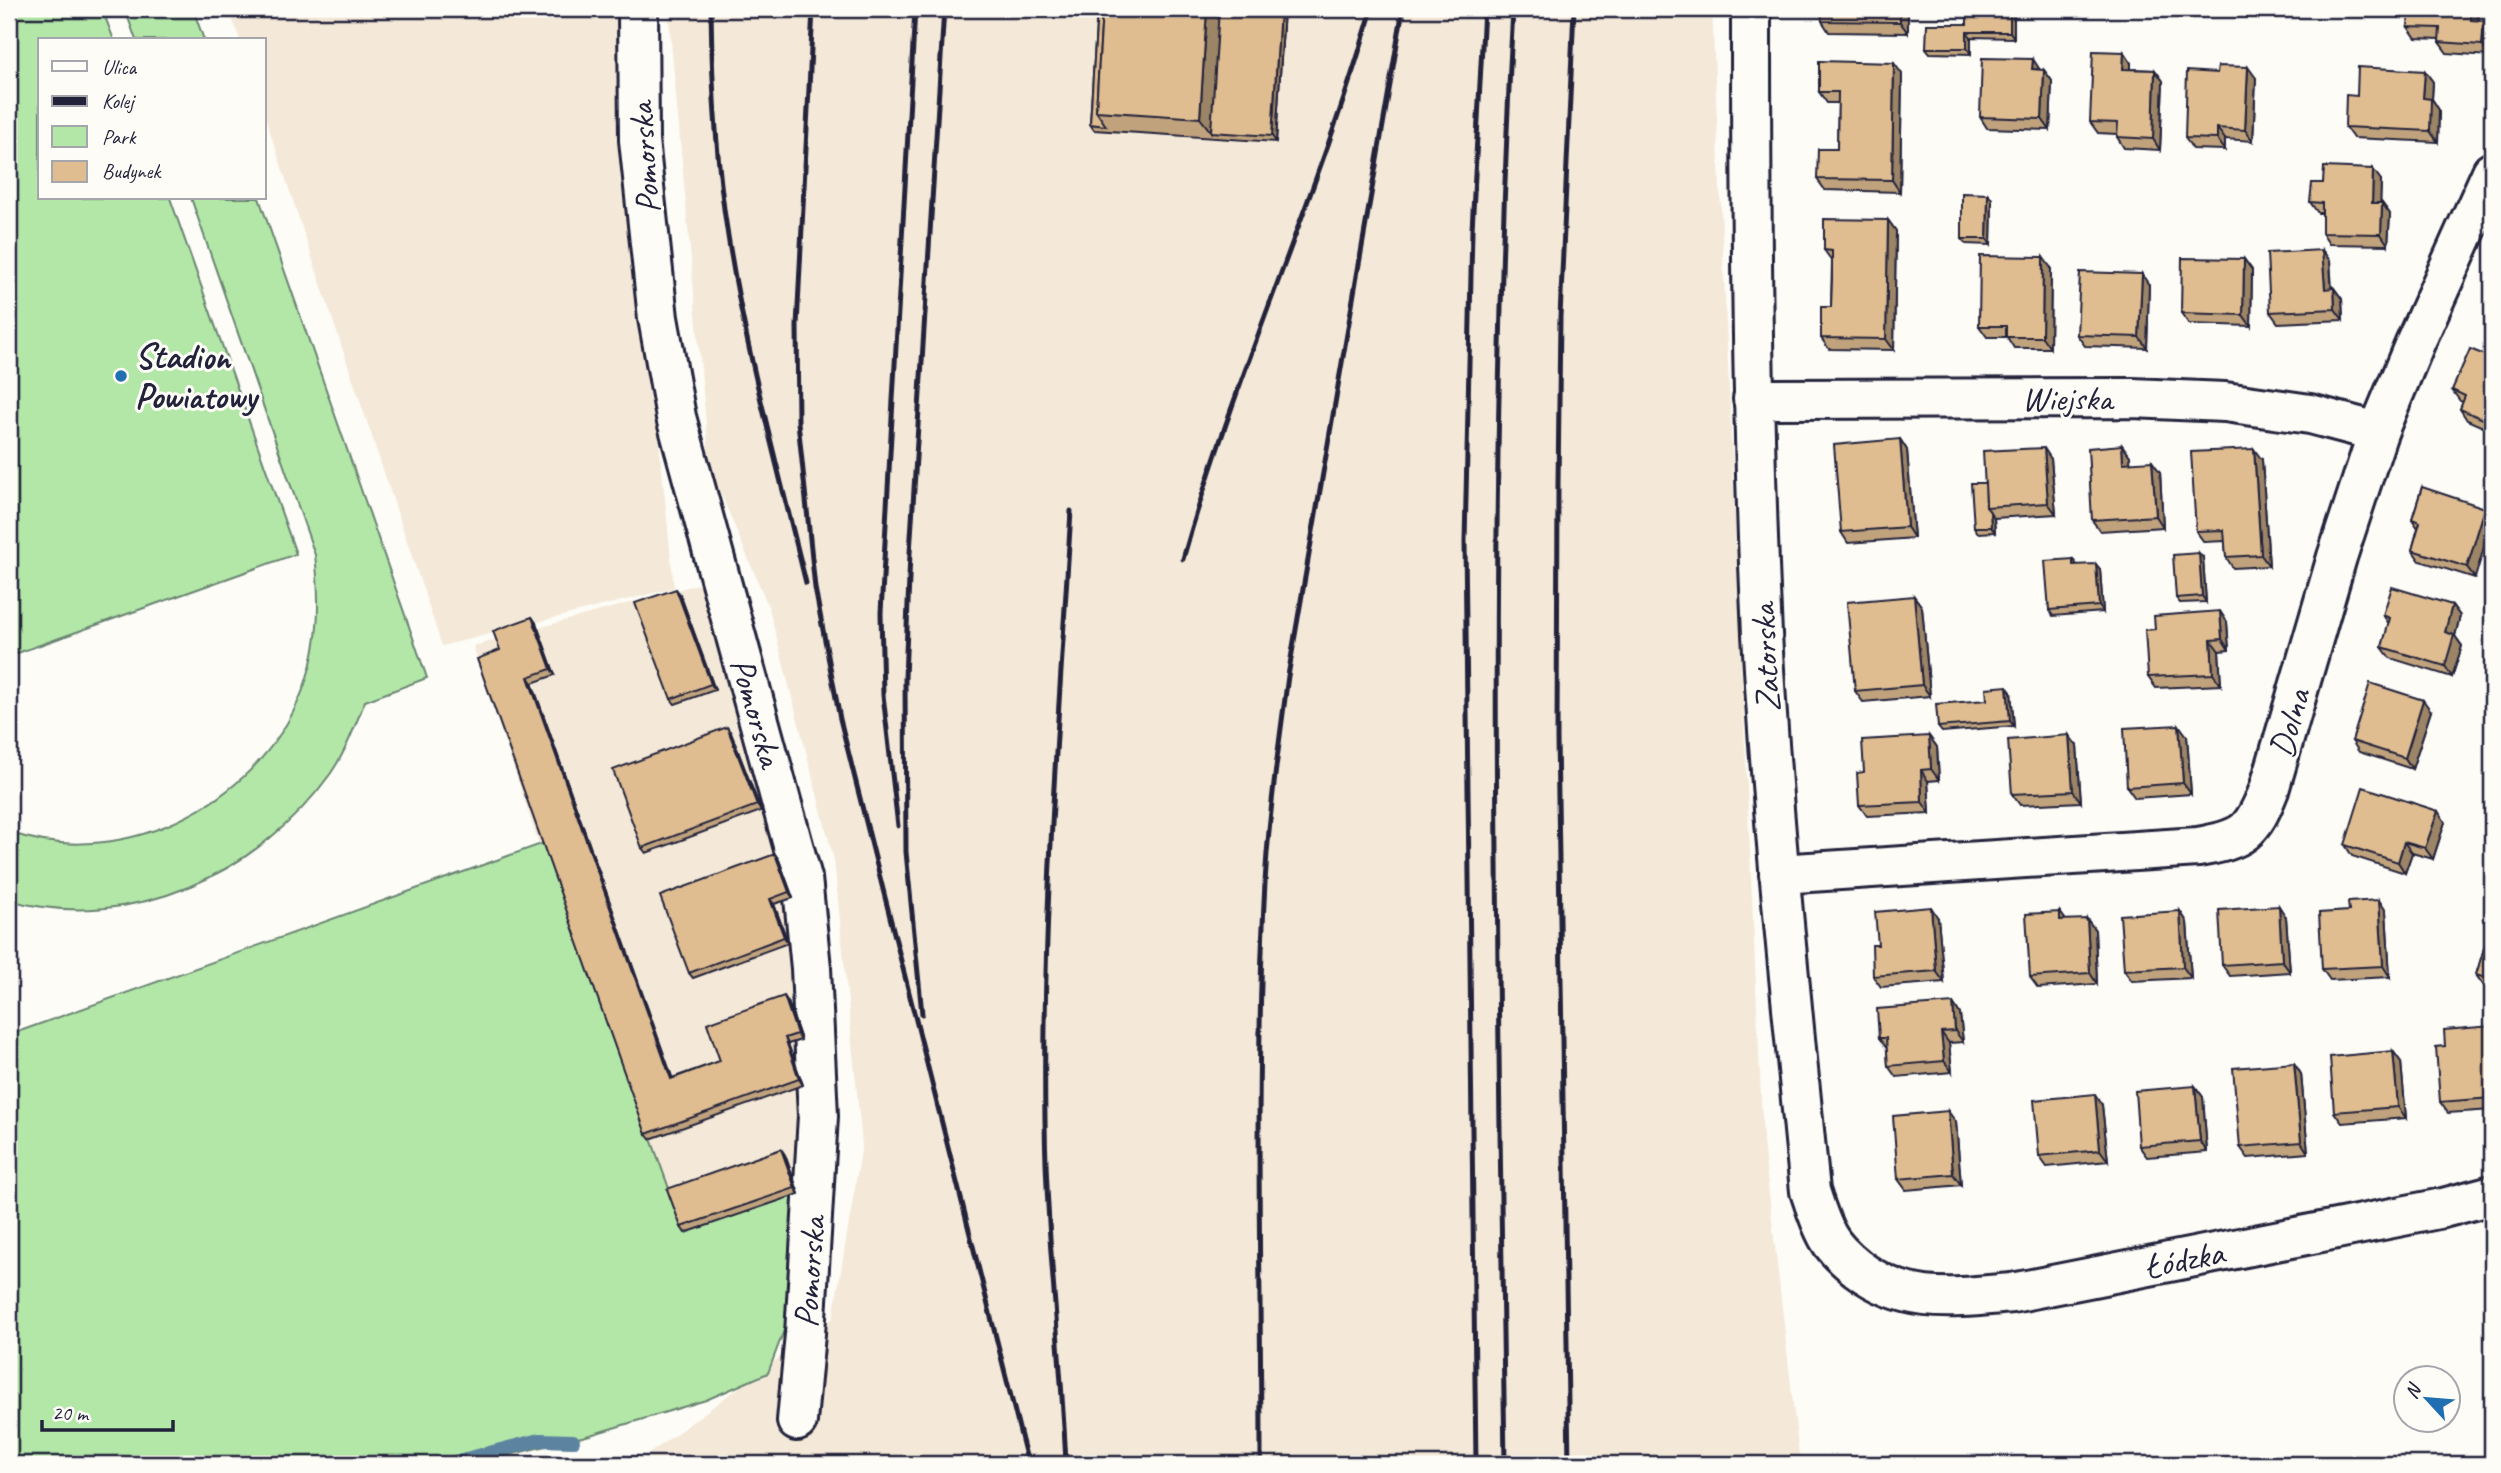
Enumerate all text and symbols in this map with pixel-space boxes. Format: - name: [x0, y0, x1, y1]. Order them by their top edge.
- legend: [38, 38, 266, 200]
- text: Ulica: [102, 54, 138, 80]
- text: Kolej: [102, 88, 136, 114]
- street label: Pomorska: [618, 98, 671, 215]
- text: Park: [102, 124, 137, 150]
- text: Budynek: [102, 158, 162, 184]
- place label: Stadion Powiatowy: [135, 334, 260, 419]
- marker: Stadion Powiatowy: [113, 368, 129, 384]
- street label: Wiejska: [2022, 376, 2115, 421]
- street label: Zatorska: [1740, 600, 1791, 713]
- street label: Pomorska: [720, 653, 794, 774]
- street label: Dolna: [2258, 682, 2321, 762]
- street label: Pomorska: [783, 1212, 836, 1329]
- street label: Łódzka: [2140, 1229, 2230, 1289]
- north arrow: [2392, 1364, 2462, 1434]
- text: N: [2399, 1379, 2427, 1403]
- scale bar: [42, 1389, 173, 1433]
- text: 20 m: [52, 1400, 90, 1426]

